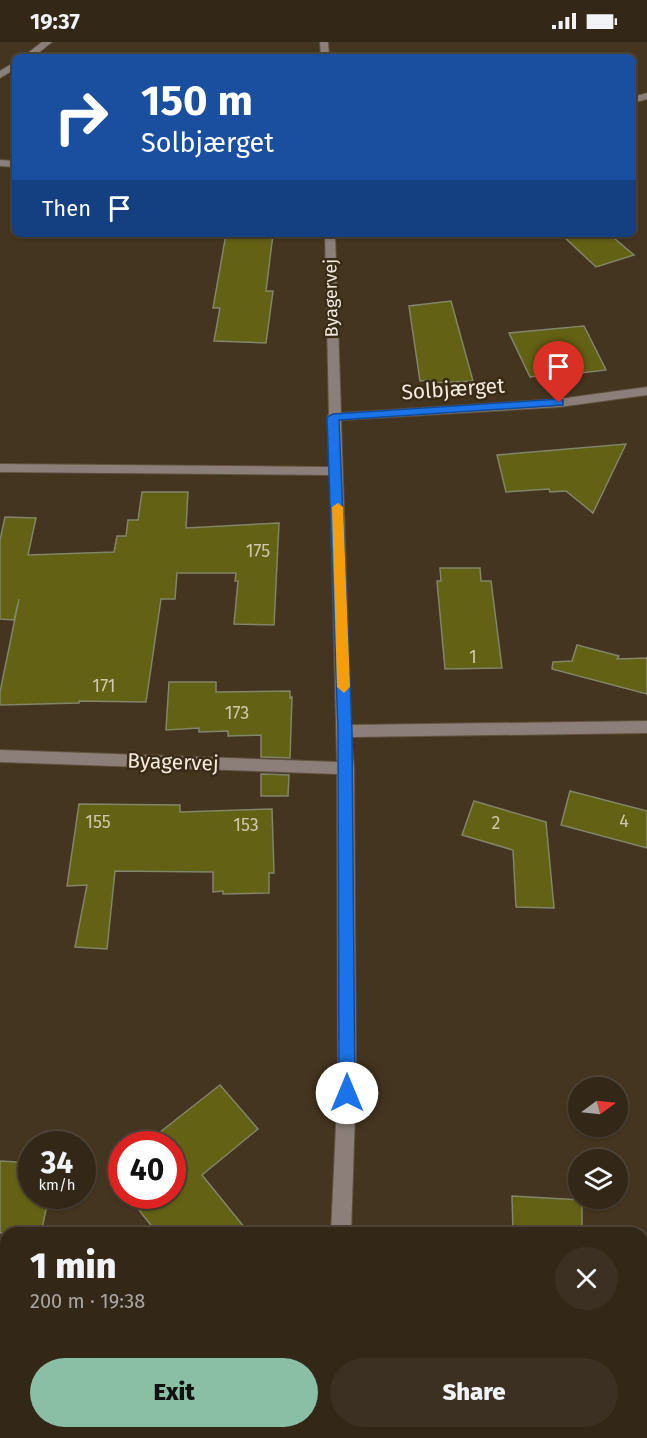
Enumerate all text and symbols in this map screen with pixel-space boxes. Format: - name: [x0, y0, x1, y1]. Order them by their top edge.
- text: 19:37: [30, 8, 80, 35]
- text: 150 m: [141, 76, 253, 126]
- icon: right: [42, 78, 120, 156]
- text: Solbjærget: [141, 127, 274, 159]
- icon: arrive: [103, 192, 136, 225]
- text: Then: [42, 195, 91, 222]
- street label: Byagervej: [319, 259, 343, 337]
- pin: [533, 341, 584, 403]
- icon: arrive: [542, 350, 575, 383]
- street label: Solbjærget: [400, 372, 506, 406]
- house number: 175: [246, 540, 270, 562]
- house number: 1: [469, 646, 477, 668]
- house number: 171: [92, 675, 116, 697]
- house number: 173: [225, 702, 249, 724]
- street label: Byagervej: [127, 747, 219, 777]
- house number: 4: [619, 810, 629, 832]
- house number: 155: [85, 811, 111, 833]
- house number: 2: [492, 812, 501, 834]
- house number: 153: [233, 814, 259, 836]
- position arrow: [315, 1061, 379, 1125]
- north arrow: [568, 1077, 628, 1137]
- map controls: [568, 1077, 628, 1209]
- speed limit sign: 40: [108, 1131, 186, 1209]
- text: 34: [41, 1145, 73, 1181]
- button: layers: [568, 1149, 628, 1209]
- text: km/h: [38, 1176, 76, 1194]
- text: 1 min: [30, 1244, 116, 1288]
- button: close: [555, 1247, 618, 1310]
- text: 200 m · 19:38: [30, 1289, 145, 1313]
- button: Exit: [30, 1358, 318, 1427]
- button: Share: [330, 1358, 618, 1427]

